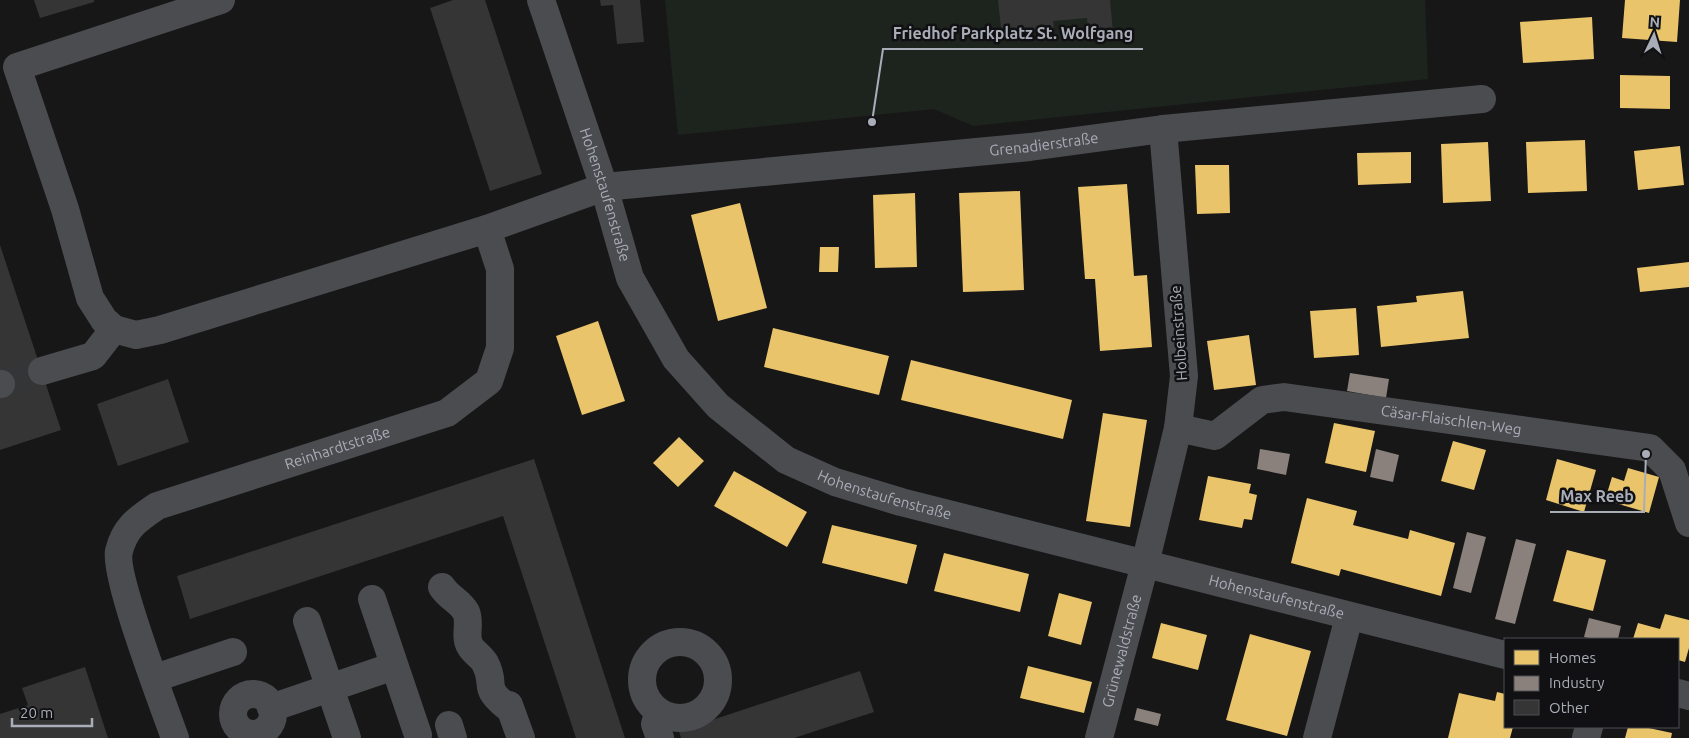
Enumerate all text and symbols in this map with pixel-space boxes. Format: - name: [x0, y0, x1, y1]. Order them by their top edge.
- north arrow: [1629, 10, 1679, 60]
- text: N: [1649, 14, 1661, 30]
- callout: Friedhof Parkplatz St. Wolfgang: [883, 18, 1143, 49]
- text: Friedhof Parkplatz St. Wolfgang: [893, 24, 1133, 42]
- street label: Hohenstaufenstraße: [577, 125, 634, 263]
- street label: Grenadierstraße: [988, 129, 1099, 159]
- street label: Holbeinstraße: [1167, 285, 1190, 381]
- street label: Cäsar-Flaischlen-Weg: [1380, 402, 1523, 438]
- street label: Reinhardtstraße: [282, 423, 392, 473]
- street label: Hohenstaufenstraße: [815, 466, 954, 522]
- callout: Max Reeb: [1550, 481, 1644, 512]
- text: Max Reeb: [1560, 487, 1634, 505]
- street label: Hohenstaufenstraße: [1207, 571, 1346, 622]
- street label: Grünewaldstraße: [1098, 592, 1145, 709]
- legend: [1504, 638, 1679, 728]
- text: Homes: [1549, 649, 1596, 666]
- text: Industry: [1549, 674, 1604, 691]
- scale bar: [12, 696, 92, 728]
- text: Other: [1549, 699, 1589, 716]
- text: 20 m: [20, 704, 53, 721]

